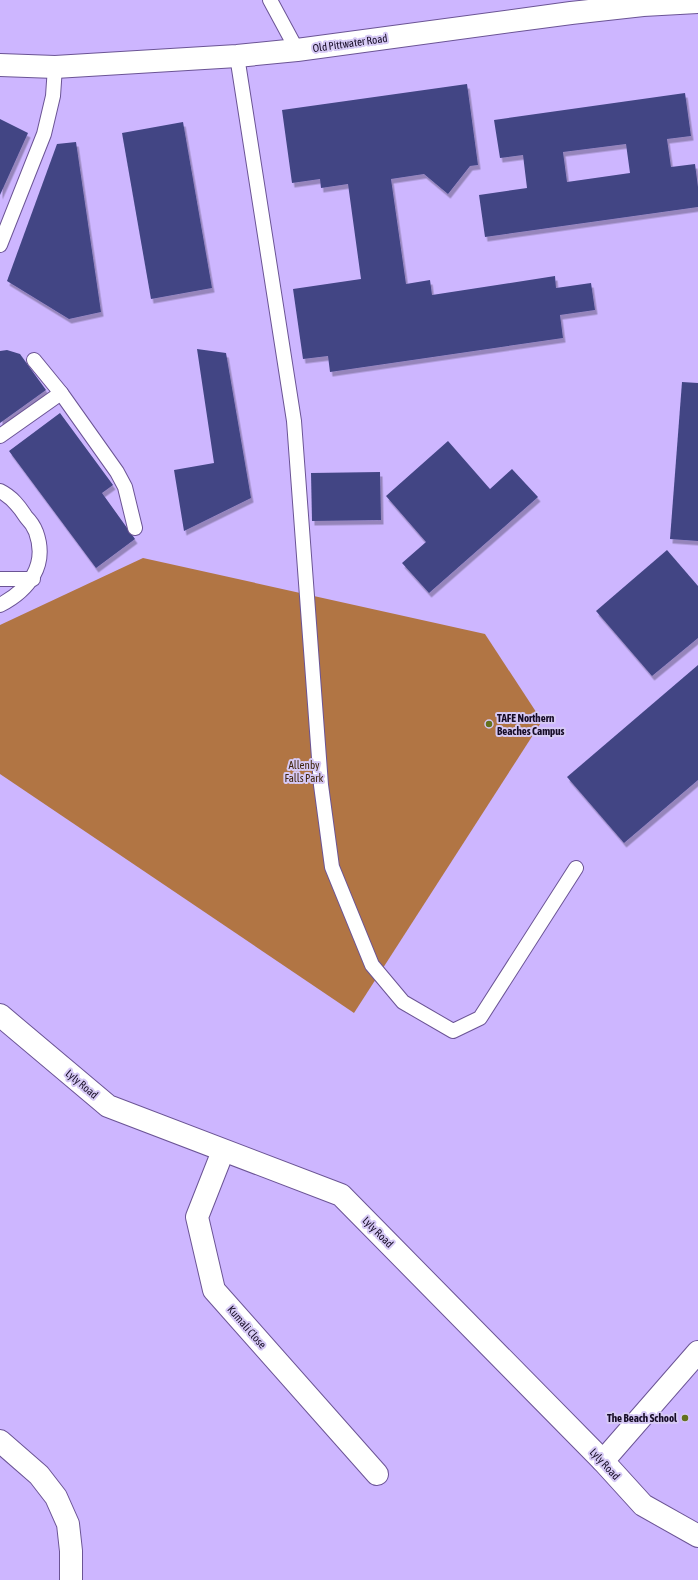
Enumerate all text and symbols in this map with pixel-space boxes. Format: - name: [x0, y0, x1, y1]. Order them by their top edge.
- street label: Old Pittwater Road: [312, 32, 388, 54]
- place label: TAFE Northern Beaches Campus: [497, 712, 565, 737]
- marker: TAFE Northern Beaches Campus: [484, 719, 494, 729]
- park label: Allenby Falls Park: [285, 759, 324, 784]
- street label: Lyly Road: [63, 1067, 101, 1101]
- street label: Lyly Road: [360, 1214, 396, 1250]
- street label: Kumali Close: [225, 1303, 269, 1351]
- place label: The Beach School: [607, 1412, 678, 1424]
- marker: The Beach School: [680, 1413, 690, 1423]
- street label: Lyly Road: [588, 1446, 622, 1482]

